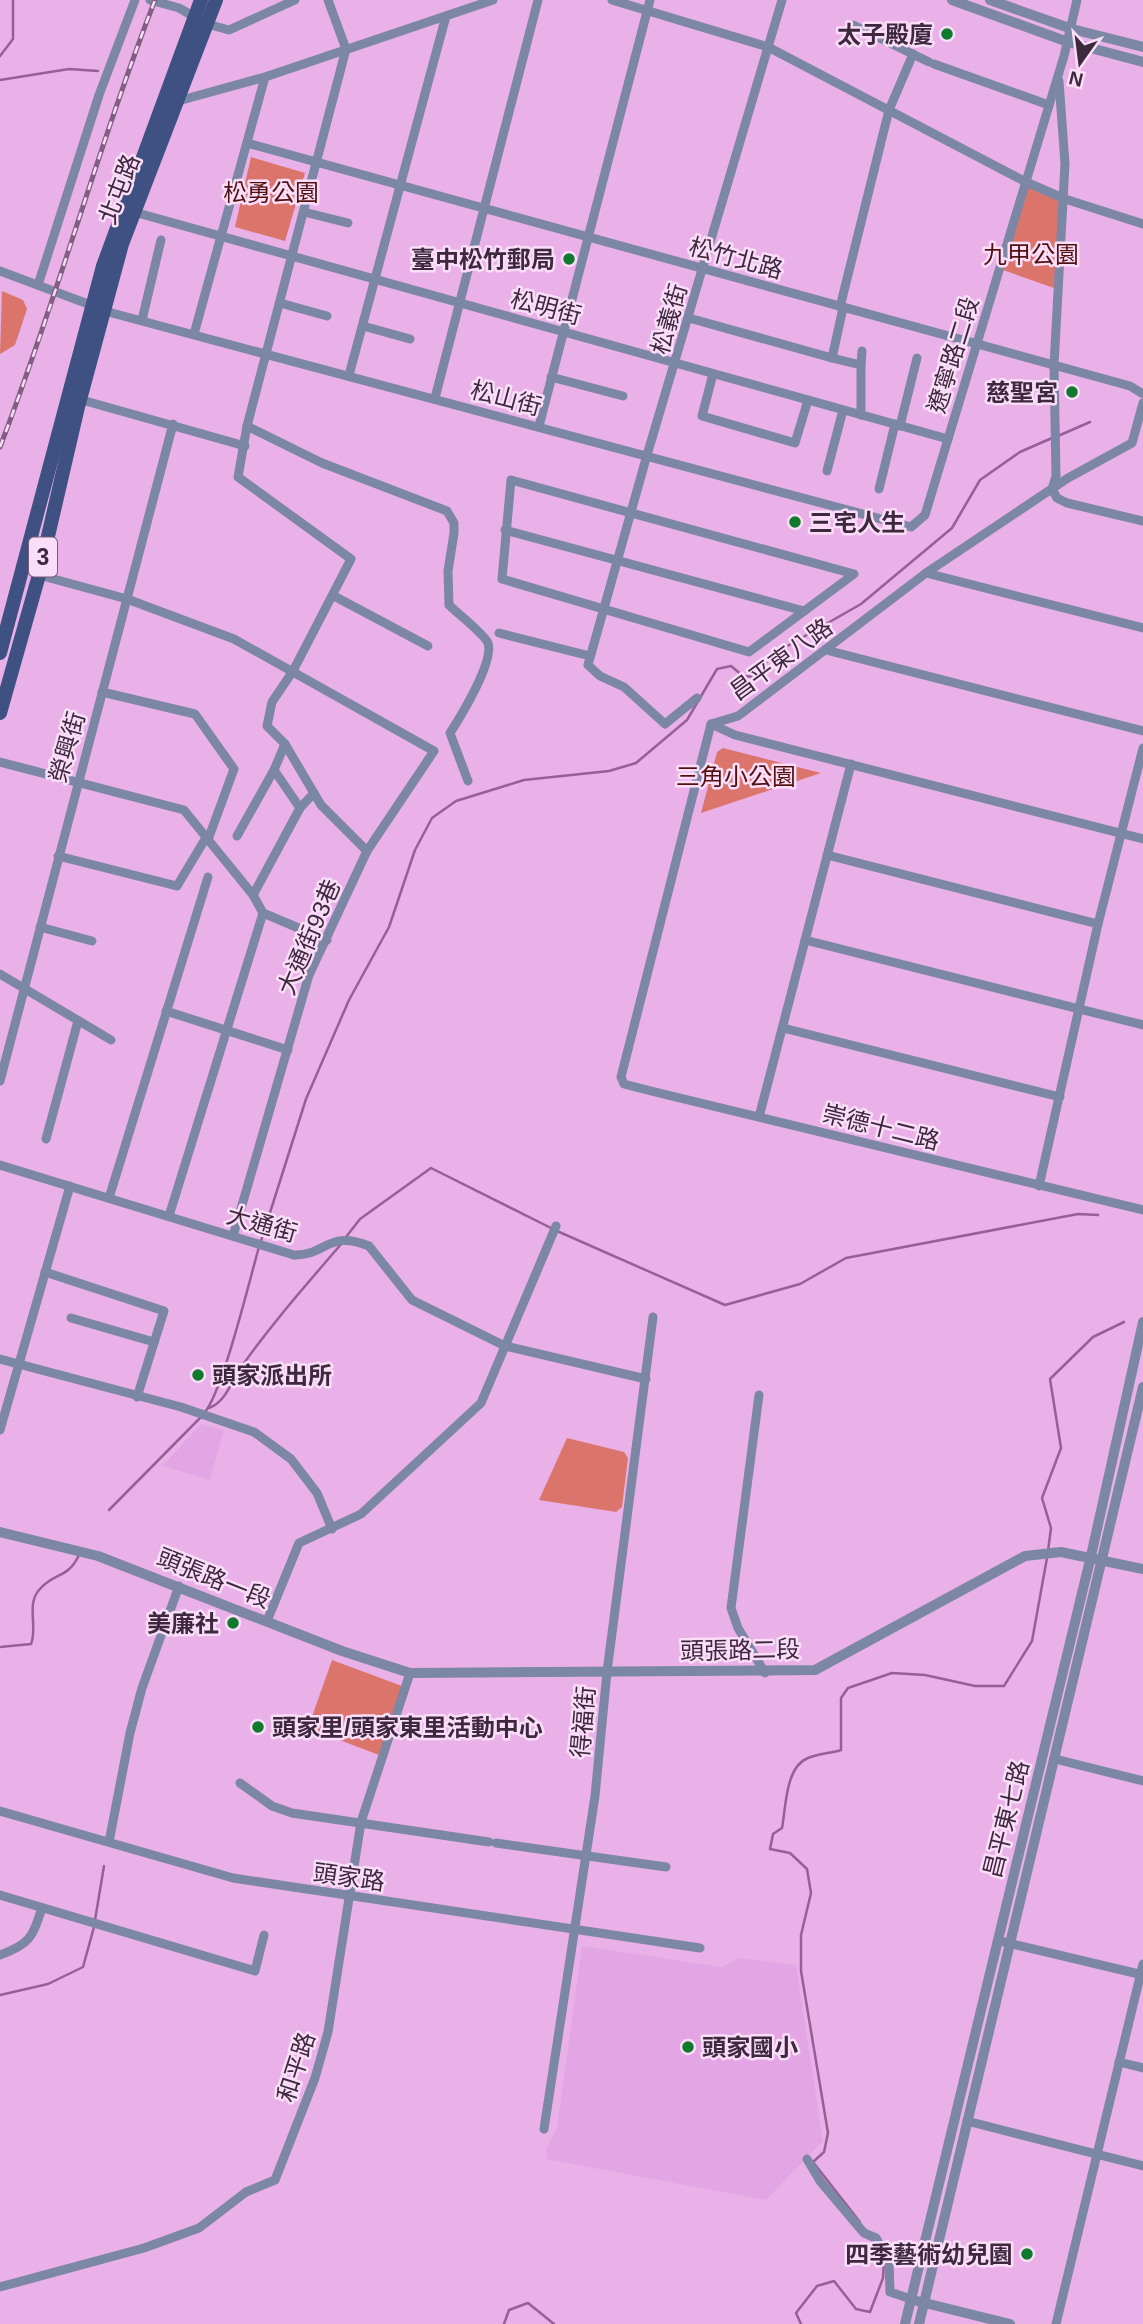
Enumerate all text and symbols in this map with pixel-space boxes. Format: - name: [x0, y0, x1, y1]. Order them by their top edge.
- place label: 太子殿廈: [837, 21, 933, 48]
- marker: 太子殿廈: [939, 26, 955, 42]
- north arrow: [1045, 28, 1115, 98]
- text: N: [1067, 67, 1085, 91]
- street label: 北屯路: [93, 151, 145, 227]
- park label: 松勇公園: [223, 179, 319, 206]
- street label: 松竹北路: [686, 233, 786, 283]
- park label: 九甲公園: [983, 241, 1079, 268]
- place label: 臺中松竹郵局: [411, 246, 555, 273]
- marker: 臺中松竹郵局: [561, 251, 577, 267]
- street label: 松義街: [646, 281, 692, 357]
- street label: 松明街: [508, 285, 584, 329]
- street label: 遼寧路二段: [923, 294, 983, 416]
- street label: 松山街: [468, 376, 544, 420]
- place label: 慈聖宮: [986, 379, 1058, 406]
- marker: 慈聖宮: [1064, 384, 1080, 400]
- place label: 三宅人生: [809, 509, 905, 536]
- marker: 三宅人生: [787, 514, 803, 530]
- road number: 3: [29, 538, 57, 576]
- street label: 昌平東八路: [725, 613, 837, 705]
- street label: 榮興街: [44, 709, 90, 785]
- park label: 三角小公園: [676, 763, 796, 790]
- street label: 大通街93巷: [273, 875, 345, 999]
- street label: 崇德十二路: [820, 1099, 942, 1155]
- street label: 大通街: [224, 1201, 300, 1247]
- place label: 頭家派出所: [212, 1362, 332, 1389]
- marker: 頭家派出所: [190, 1367, 206, 1383]
- street label: 頭張路一段: [153, 1543, 275, 1613]
- place label: 美廉社: [147, 1610, 219, 1637]
- marker: 美廉社: [225, 1615, 241, 1631]
- street label: 頭張路二段: [680, 1635, 800, 1665]
- street label: 得福街: [566, 1685, 600, 1759]
- place label: 頭家里/頭家東里活動中心: [272, 1714, 543, 1741]
- marker: 頭家里/頭家東里活動中心: [250, 1719, 266, 1735]
- street label: 昌平東七路: [978, 1758, 1034, 1880]
- street label: 頭家路: [311, 1859, 387, 1895]
- street label: 和平路: [272, 2029, 320, 2105]
- place label: 頭家國小: [702, 2034, 798, 2061]
- marker: 頭家國小: [680, 2039, 696, 2055]
- place label: 四季藝術幼兒園: [845, 2241, 1013, 2268]
- marker: 四季藝術幼兒園: [1019, 2246, 1035, 2262]

